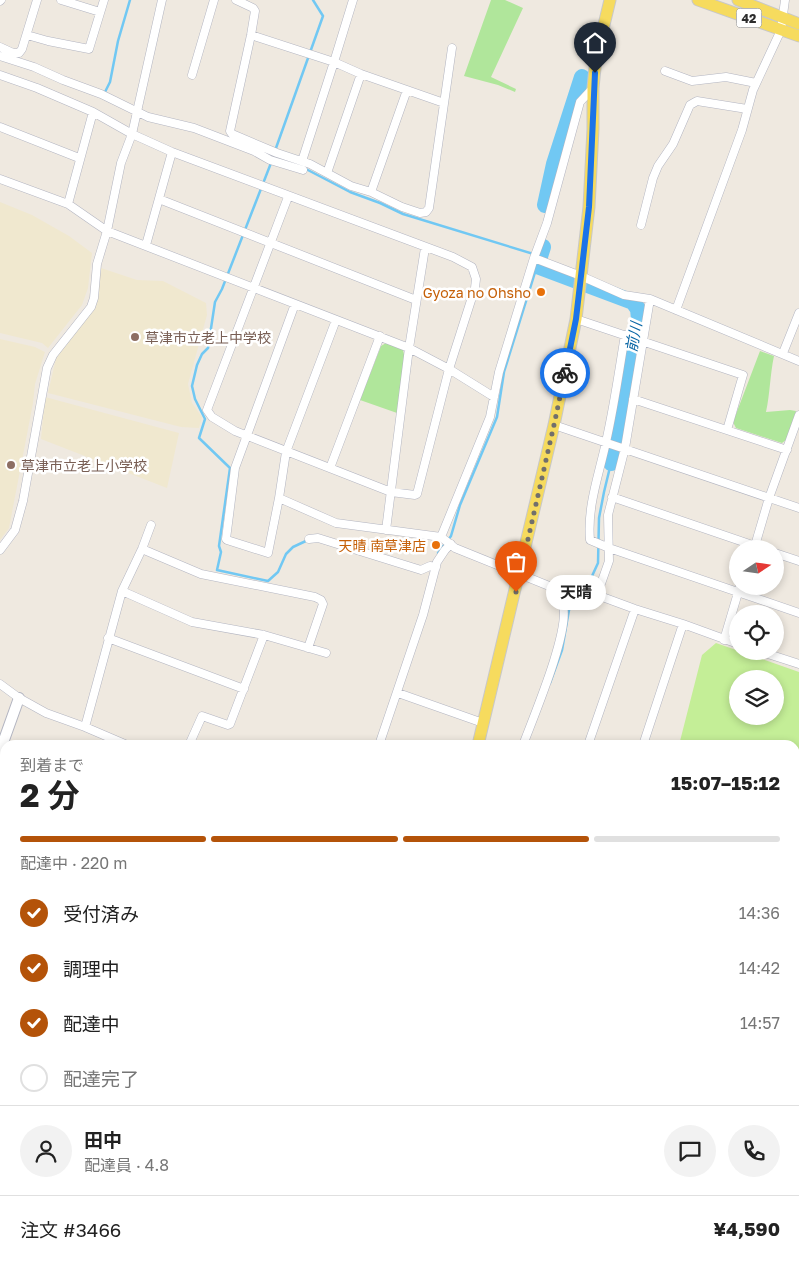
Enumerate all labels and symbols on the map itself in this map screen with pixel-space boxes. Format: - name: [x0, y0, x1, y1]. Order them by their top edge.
- road number: 42: [736, 8, 762, 28]
- pin: [574, 22, 616, 73]
- place label: Gyoza no Ohsho: [423, 284, 531, 301]
- marker: Gyoza no Ohsho: [535, 286, 547, 298]
- water label: 前川: [622, 319, 645, 353]
- place label: 草津市立老上中学校: [145, 329, 271, 346]
- marker: 草津市立老上中学校: [129, 331, 141, 343]
- courier: [540, 348, 590, 398]
- place label: 草津市立老上小学校: [21, 457, 147, 474]
- marker: 草津市立老上小学校: [5, 459, 17, 471]
- place label: 天晴 南草津店: [339, 537, 426, 554]
- marker: 天晴 南草津店: [430, 539, 442, 551]
- north arrow: [729, 540, 784, 595]
- pin: [495, 541, 537, 592]
- callout: 天晴: [546, 574, 606, 610]

